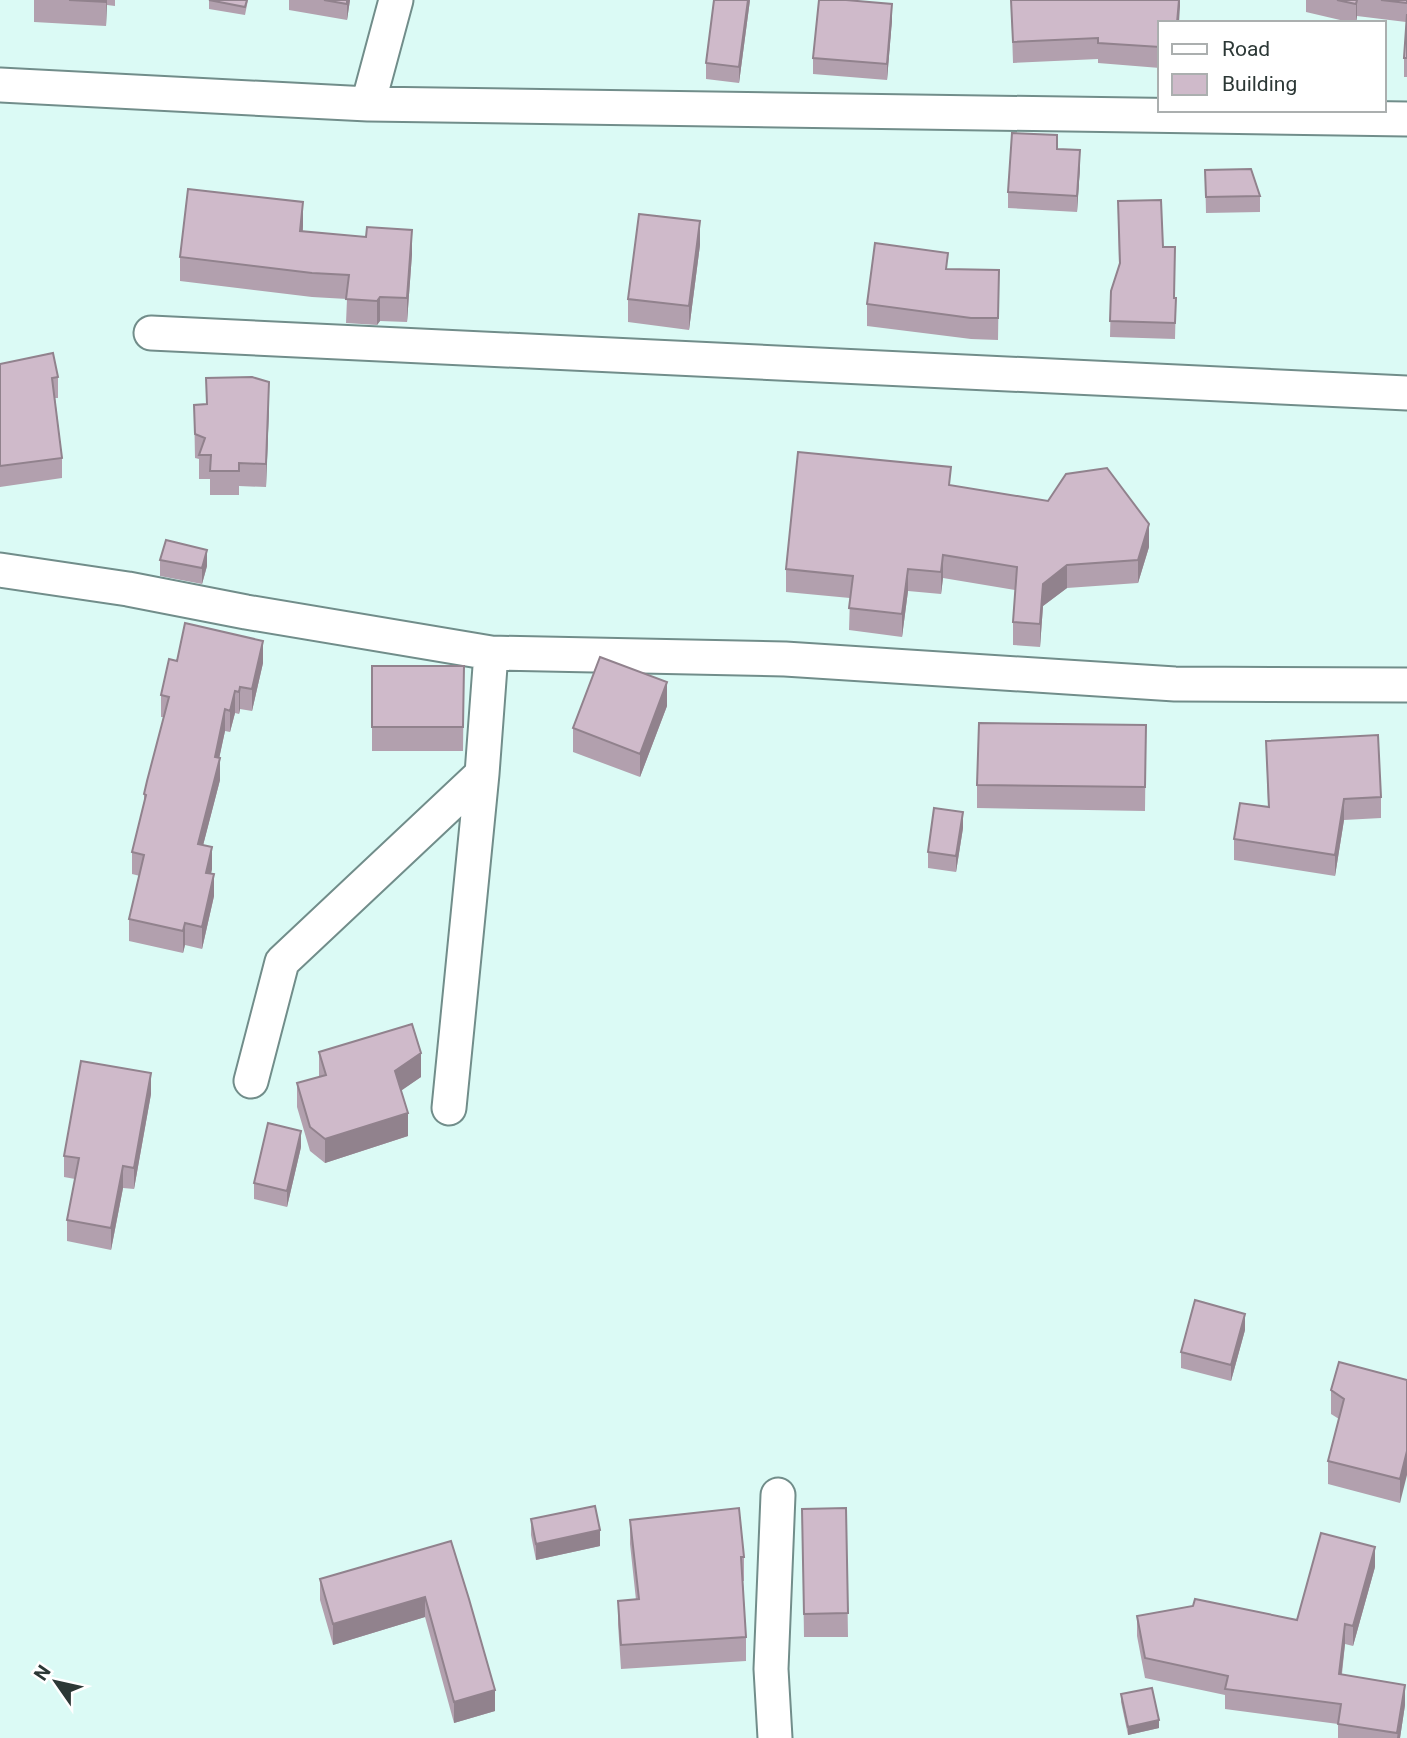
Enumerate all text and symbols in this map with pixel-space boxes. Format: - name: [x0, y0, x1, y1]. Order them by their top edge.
- legend: [1158, 21, 1386, 112]
- text: Road: [1222, 37, 1270, 61]
- text: Building: [1222, 72, 1297, 96]
- north arrow: [21, 1647, 91, 1717]
- text: N: [29, 1661, 56, 1685]

